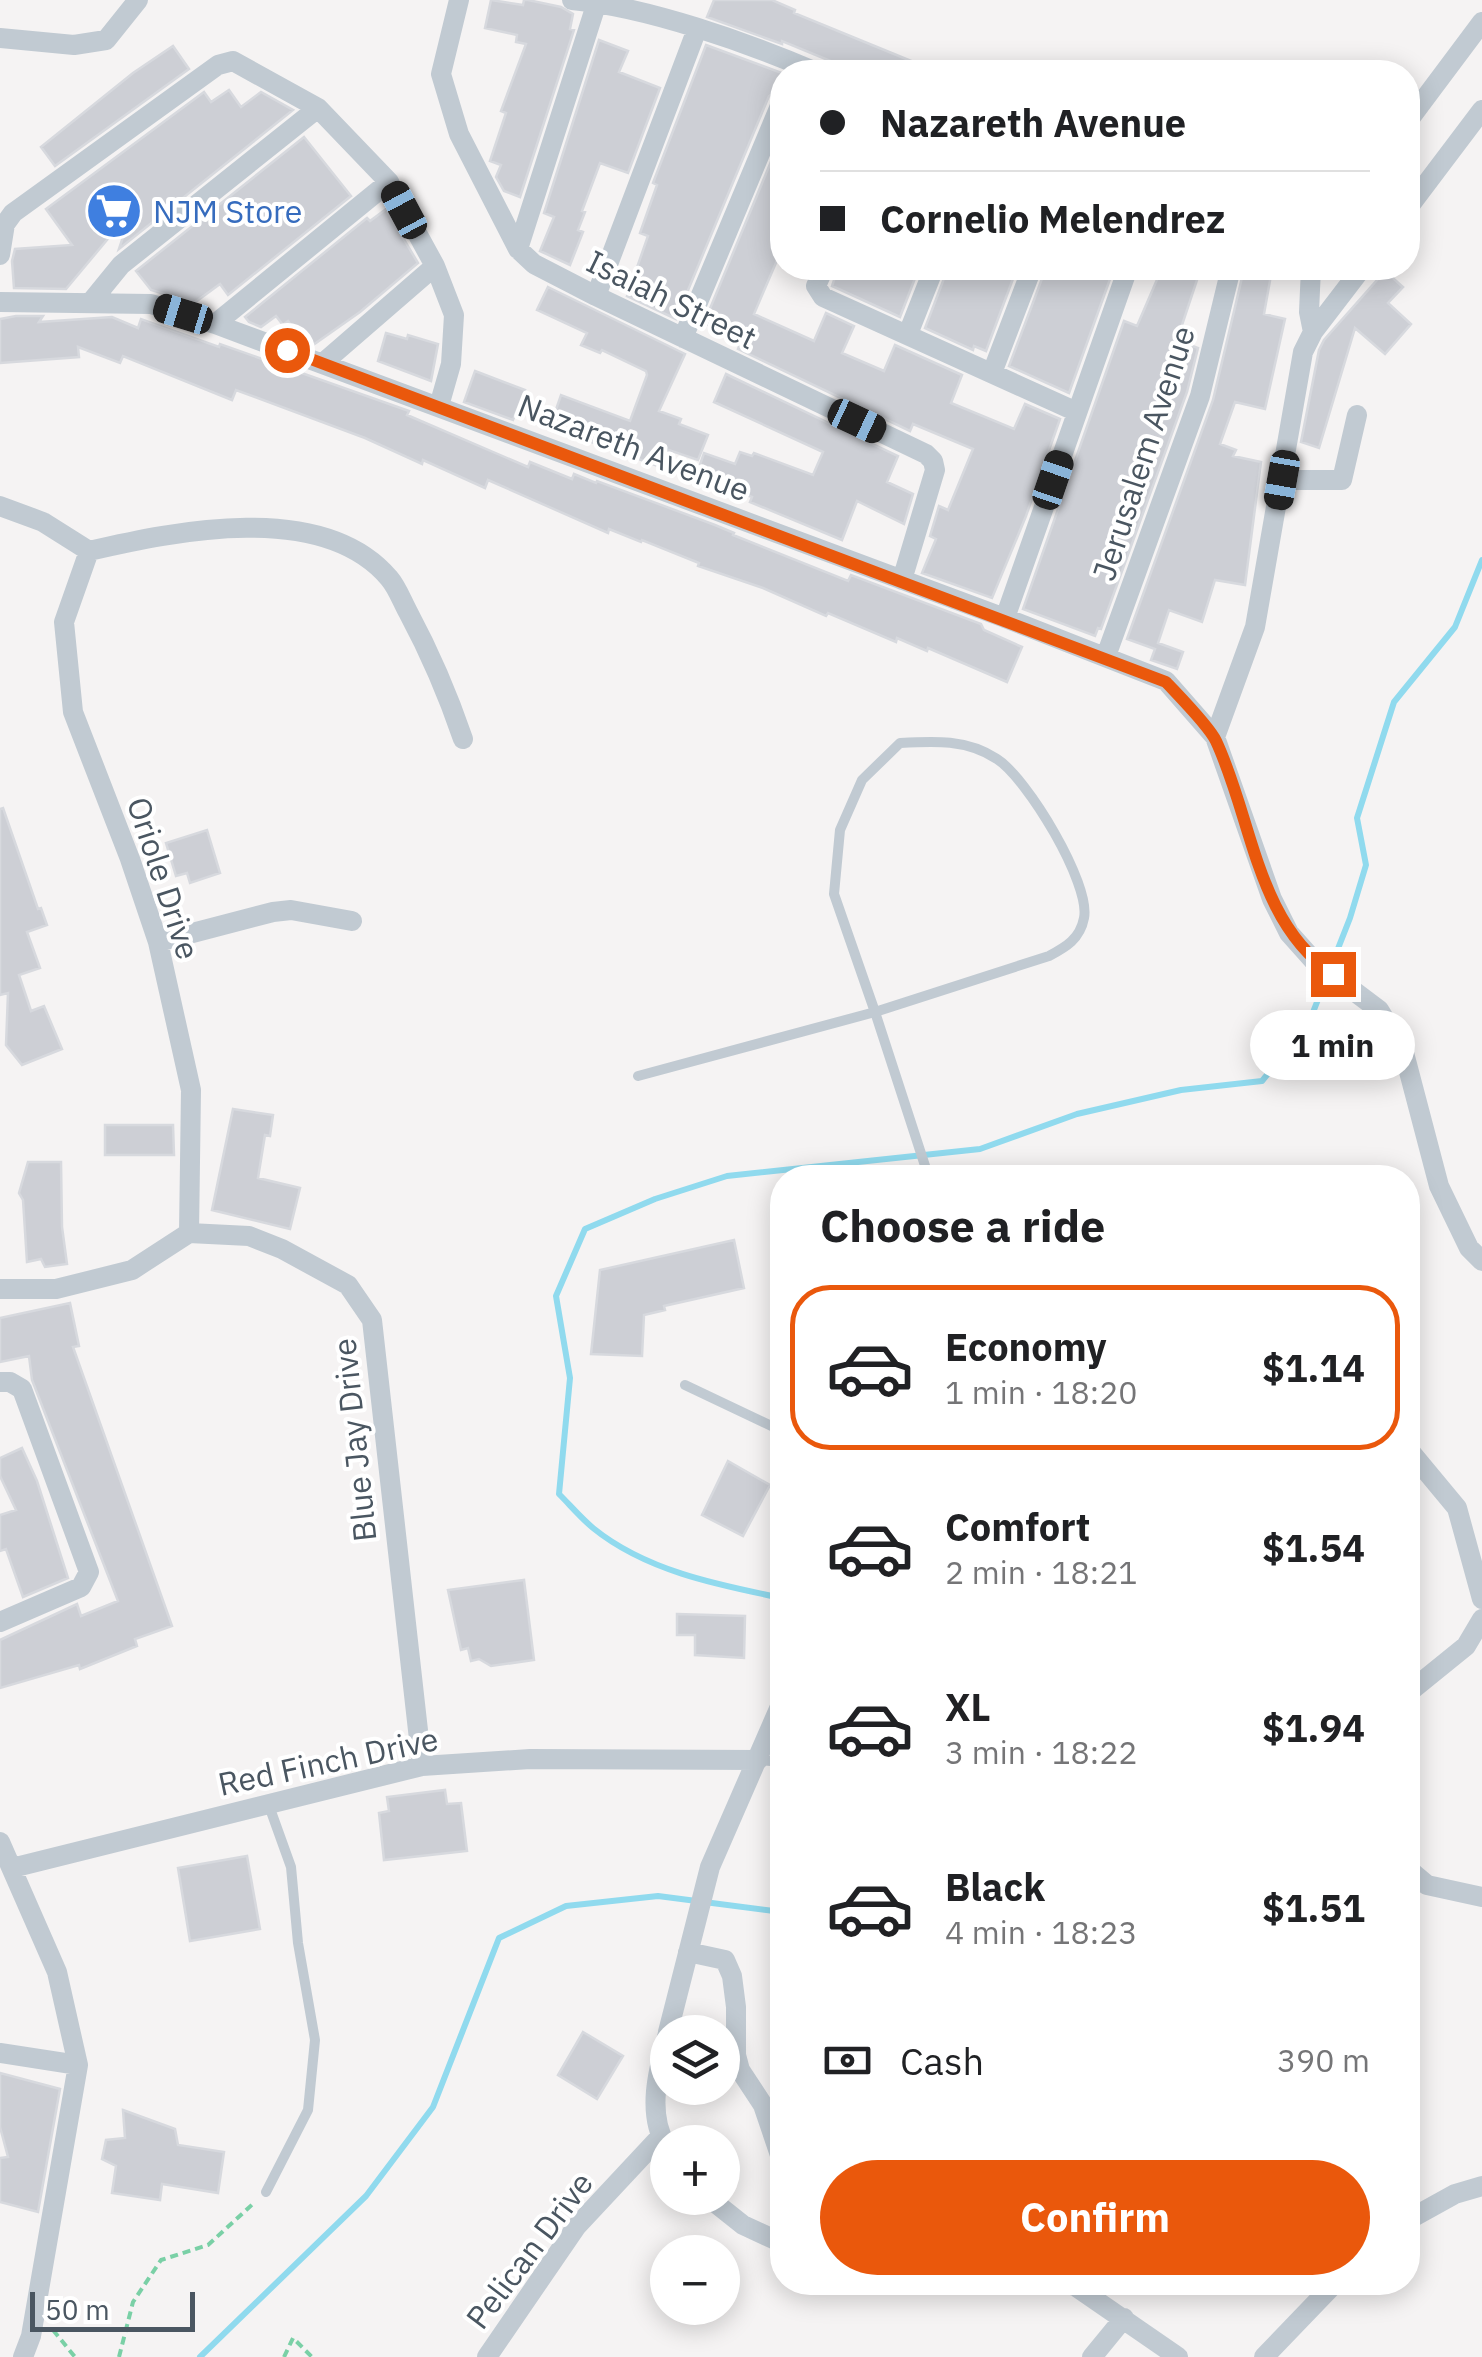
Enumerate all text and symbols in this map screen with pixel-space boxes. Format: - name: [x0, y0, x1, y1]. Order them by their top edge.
- text: Nazareth Avenue: [880, 98, 1186, 147]
- car: [377, 176, 431, 244]
- supermarket icon: NJM Store: [84, 181, 144, 241]
- place label: NJM Store: [153, 190, 302, 232]
- text: Cornelio Melendrez: [880, 194, 1225, 243]
- street label: Isaiah Street: [580, 240, 764, 358]
- car: [150, 291, 216, 337]
- street label: Jerusalem Avenue: [1082, 320, 1204, 586]
- route start: [265, 328, 310, 373]
- street label: Nazareth Avenue: [512, 384, 756, 510]
- car: [823, 395, 891, 447]
- car: [1029, 447, 1077, 513]
- car: [1262, 448, 1302, 512]
- street label: Oriole Drive: [118, 791, 210, 965]
- route end: [1311, 952, 1356, 997]
- callout: 1 min: [1250, 1009, 1416, 1079]
- text: 1 min: [1291, 1024, 1374, 1066]
- text: Choose a ride: [820, 1196, 1105, 1254]
- text: Economy: [945, 1322, 1107, 1371]
- icon: car: [825, 1323, 915, 1413]
- street label: Blue Jay Drive: [322, 1336, 386, 1544]
- text: $1.14: [1262, 1343, 1365, 1392]
- text: 1 min · 18:20: [945, 1371, 1138, 1413]
- text: Comfort: [945, 1502, 1090, 1551]
- icon: car: [825, 1503, 915, 1593]
- text: $1.54: [1262, 1523, 1365, 1572]
- text: 2 min · 18:21: [945, 1551, 1138, 1593]
- text: XL: [945, 1682, 991, 1731]
- icon: car: [825, 1683, 915, 1773]
- text: $1.94: [1262, 1703, 1365, 1752]
- street label: Red Finch Drive: [214, 1717, 442, 1805]
- text: 3 min · 18:22: [945, 1731, 1138, 1773]
- text: Black: [945, 1862, 1045, 1911]
- icon: car: [825, 1863, 915, 1953]
- text: $1.51: [1262, 1883, 1365, 1932]
- text: 4 min · 18:23: [945, 1911, 1138, 1953]
- map controls: [650, 2015, 740, 2325]
- button: layers: [650, 2015, 740, 2105]
- icon: cash: [820, 2033, 875, 2088]
- text: Cash: [900, 2036, 984, 2085]
- text: 390 m: [1277, 2039, 1370, 2081]
- button: +: [650, 2125, 740, 2215]
- button: Confirm: [820, 2160, 1370, 2275]
- street label: Pelican Drive: [456, 2163, 602, 2337]
- button: −: [650, 2235, 740, 2325]
- scale bar: [30, 2287, 195, 2332]
- text: 50 m: [45, 2291, 110, 2328]

